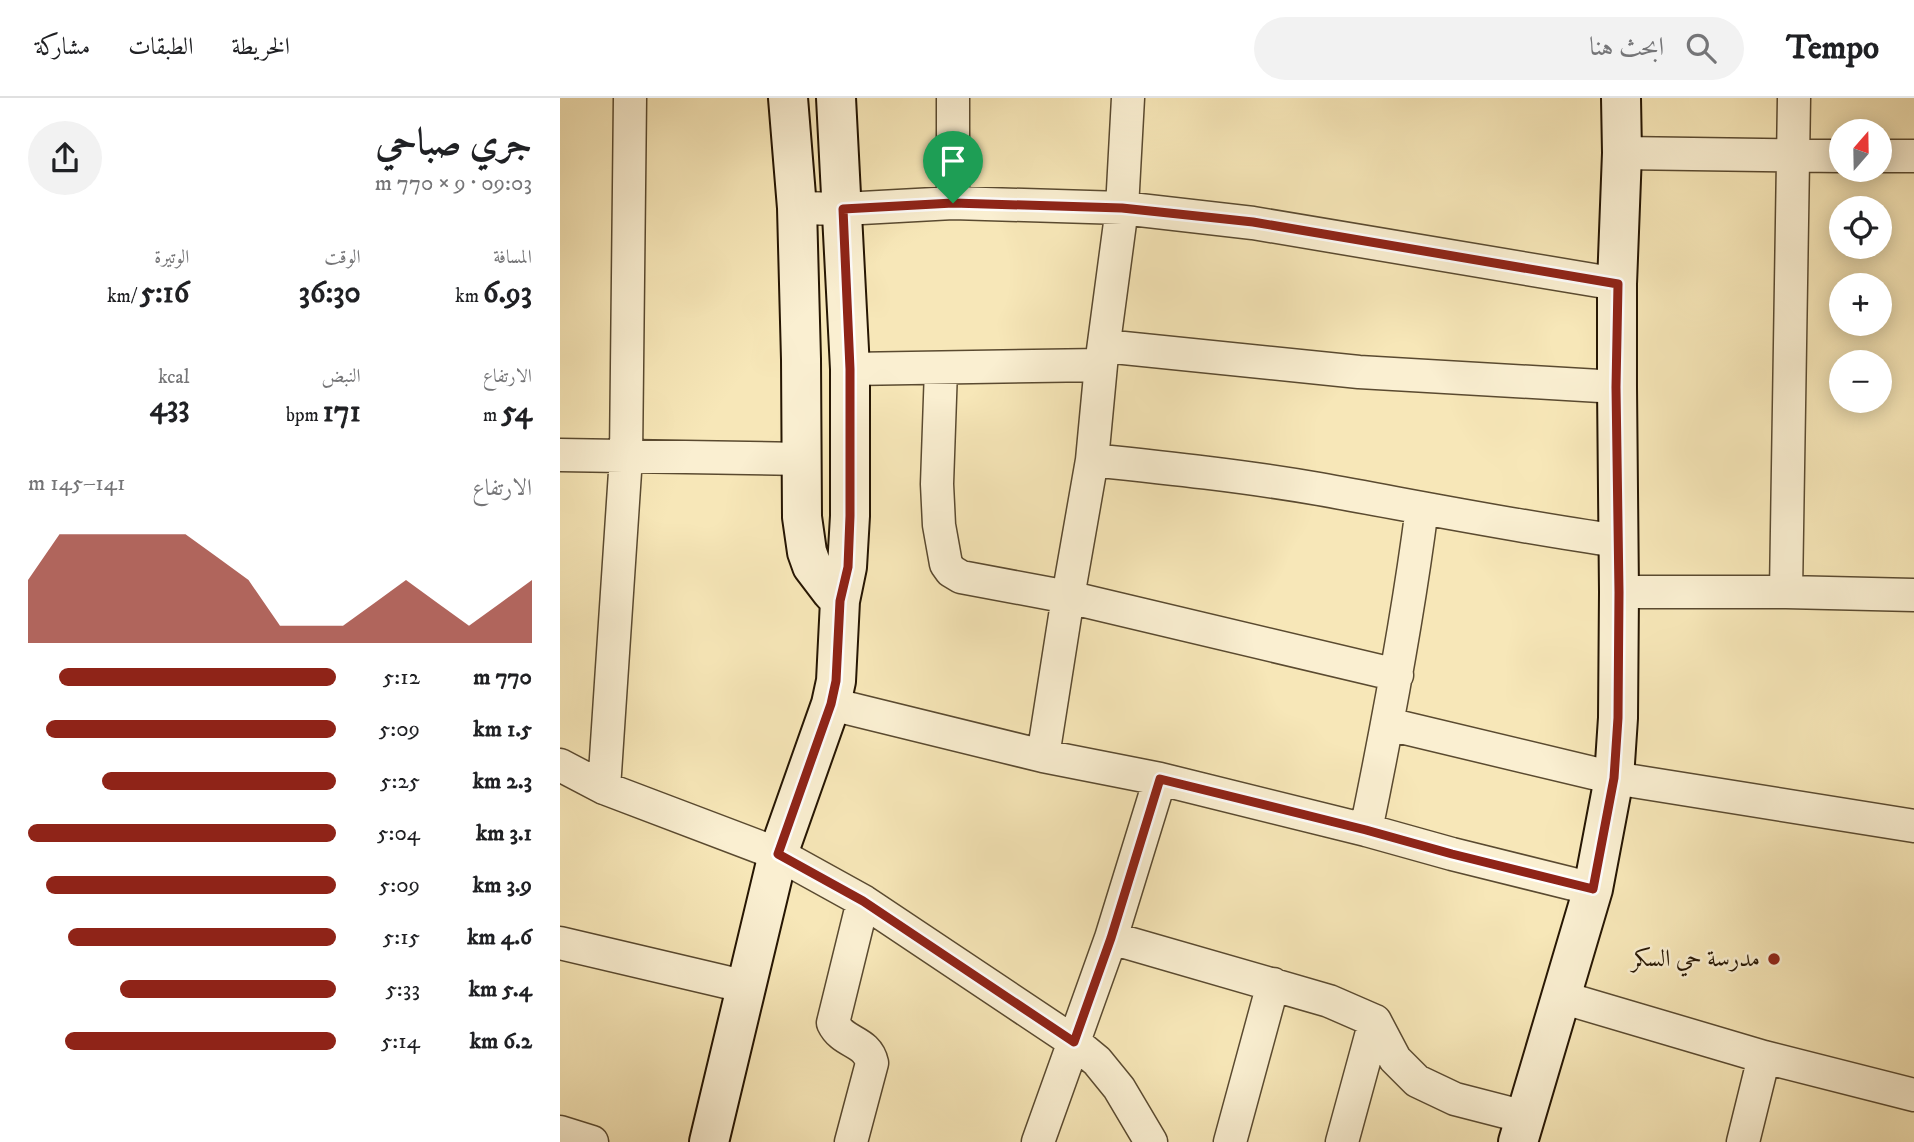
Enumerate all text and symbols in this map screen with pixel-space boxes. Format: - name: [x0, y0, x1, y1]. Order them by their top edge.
- search box: [1254, 17, 1744, 80]
- text: Tempo: [1786, 28, 1879, 69]
- icon: search: [1682, 29, 1720, 67]
- text: ابحث هنا: [1589, 31, 1664, 64]
- text: مشاركة: [35, 32, 90, 62]
- text: الطبقات: [128, 32, 194, 62]
- text: الخريطة: [232, 32, 290, 62]
- text: جري صباحي: [375, 119, 532, 167]
- north arrow: [1829, 119, 1892, 182]
- map controls: [1829, 119, 1892, 413]
- button: share: [28, 121, 102, 195]
- pin: [923, 131, 983, 203]
- icon: arrive: [934, 142, 972, 180]
- text: 09:03 · 9 × 770 m: [375, 169, 532, 198]
- button: locate: [1829, 196, 1892, 259]
- text: الوتيرة: [154, 246, 189, 269]
- text: الوقت: [324, 246, 361, 269]
- text: المسافة: [493, 246, 532, 269]
- button: +: [1829, 273, 1892, 336]
- text: 5:16: [140, 275, 189, 312]
- text: 36:30: [299, 275, 361, 312]
- text: 6.93: [483, 275, 532, 312]
- text: /km: [107, 285, 140, 308]
- text: km: [455, 285, 483, 308]
- button: −: [1829, 350, 1892, 413]
- text: النبض: [322, 365, 361, 388]
- text: الارتفاع: [483, 365, 532, 388]
- text: kcal: [158, 366, 189, 389]
- text: 433: [150, 389, 189, 426]
- text: 171: [323, 394, 361, 431]
- text: 54: [501, 394, 532, 431]
- text: bpm: [286, 404, 323, 427]
- text: m: [483, 404, 501, 427]
- text: 141–145 m: [28, 469, 125, 498]
- text: الارتفاع: [472, 474, 532, 503]
- text: 5:12: [383, 663, 420, 692]
- text: 770 m: [473, 663, 532, 692]
- text: 5:09: [379, 715, 420, 744]
- text: 1.5 km: [473, 715, 532, 744]
- text: 5:25: [380, 767, 420, 796]
- text: 2.3 km: [473, 767, 532, 796]
- text: 5:04: [377, 819, 420, 848]
- text: 3.1 km: [476, 819, 532, 848]
- text: 5:09: [379, 871, 420, 900]
- text: 3.9 km: [473, 871, 532, 900]
- text: 5:15: [383, 923, 420, 952]
- text: 4.6 km: [467, 923, 532, 952]
- place label: مدرسة حي السكر: [1629, 944, 1760, 977]
- marker: مدرسة حي السكر: [1766, 951, 1782, 967]
- text: 5:33: [385, 975, 420, 1004]
- text: 5.4 km: [469, 975, 532, 1004]
- text: 5:14: [381, 1027, 420, 1056]
- text: 6.2 km: [470, 1027, 532, 1056]

